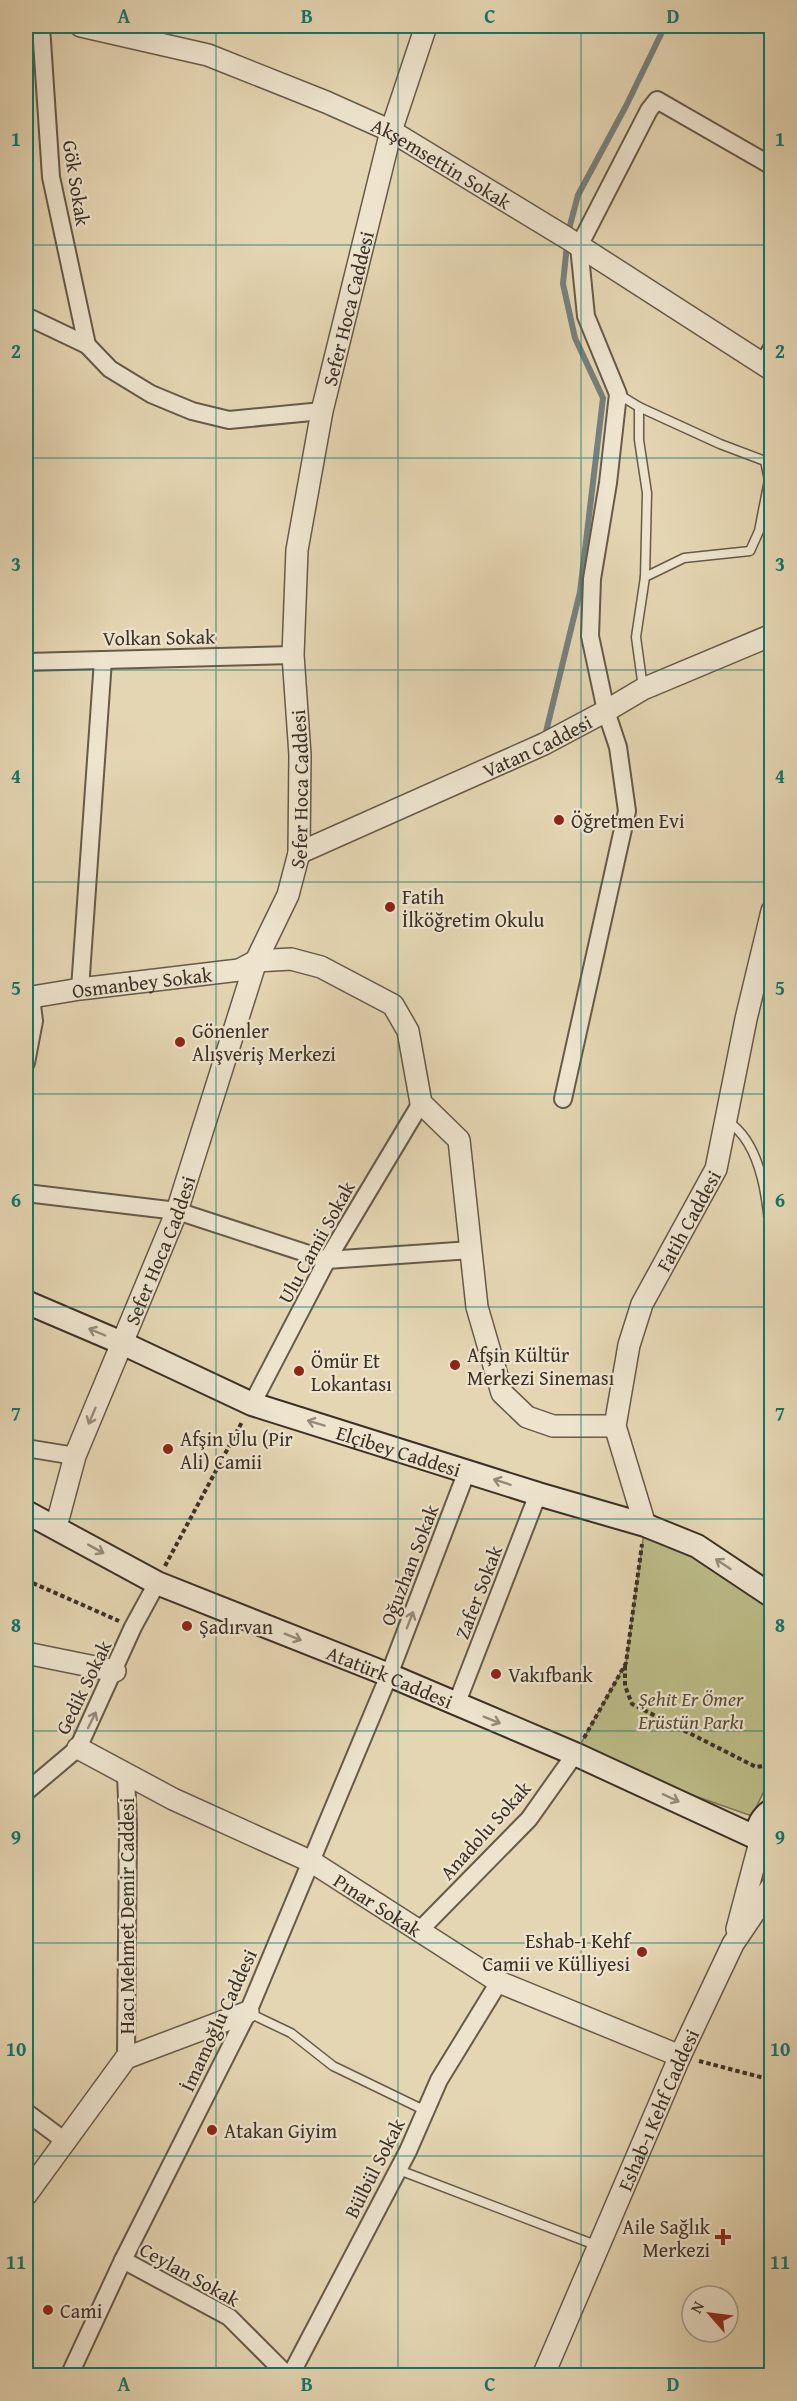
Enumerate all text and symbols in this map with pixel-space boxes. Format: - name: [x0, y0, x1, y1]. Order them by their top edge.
- text: A: [118, 1, 131, 30]
- text: B: [301, 1, 313, 30]
- text: C: [484, 1, 496, 30]
- text: D: [666, 1, 680, 30]
- street label: Akşemsettin Sokak: [367, 110, 518, 216]
- text: 1: [11, 124, 21, 153]
- text: 1: [775, 124, 785, 153]
- street label: Gök Sokak: [56, 138, 98, 229]
- street label: Sefer Hoca Caddesi: [314, 228, 380, 389]
- text: 2: [11, 336, 21, 365]
- text: 2: [775, 336, 785, 365]
- text: 3: [11, 549, 21, 578]
- text: 3: [775, 549, 785, 578]
- street label: Volkan Sokak: [102, 622, 216, 652]
- street label: Vatan Caddesi: [478, 707, 597, 784]
- street label: Sefer Hoca Caddesi: [281, 708, 315, 871]
- text: 4: [11, 761, 21, 790]
- text: 4: [775, 761, 785, 790]
- place label: Öğretmen Evi: [571, 806, 685, 835]
- marker: Öğretmen Evi: [552, 813, 566, 827]
- place label: Fatih İlköğretim Okulu: [402, 882, 545, 934]
- marker: Fatih İlköğretim Okulu: [383, 900, 397, 914]
- street label: Osmanbey Sokak: [69, 959, 214, 1005]
- text: 5: [11, 973, 21, 1002]
- text: 5: [775, 973, 785, 1002]
- place label: Gönenler Alışveriş Merkezi: [192, 1016, 336, 1068]
- marker: Gönenler Alışveriş Merkezi: [173, 1035, 187, 1049]
- street label: Fatih Caddesi: [648, 1164, 728, 1276]
- street label: Sefer Hoca Caddesi: [117, 1172, 202, 1329]
- street label: Ulu Camii Sokak: [270, 1175, 362, 1309]
- text: 6: [11, 1185, 21, 1214]
- text: 6: [775, 1185, 785, 1214]
- one-way arrow: [89, 1326, 107, 1338]
- place label: Afşin Kültür Merkezi Sineması: [467, 1340, 615, 1392]
- place label: Ömür Et Lokantası: [311, 1346, 392, 1398]
- marker: Afşin Kültür Merkezi Sineması: [448, 1358, 462, 1372]
- marker: Ömür Et Lokantası: [292, 1364, 306, 1378]
- text: 7: [11, 1398, 21, 1427]
- text: 7: [775, 1398, 785, 1427]
- one-way arrow: [86, 1407, 97, 1425]
- one-way arrow: [307, 1417, 326, 1428]
- street label: Elçibey Caddesi: [333, 1417, 465, 1484]
- place label: Afşin Ulu (Pir Ali) Camii: [180, 1424, 293, 1476]
- marker: Afşin Ulu (Pir Ali) Camii: [161, 1442, 175, 1456]
- one-way arrow: [493, 1476, 512, 1487]
- street label: Oğuzhan Sokak: [373, 1499, 446, 1630]
- street label: Zafer Sokak: [447, 1540, 509, 1643]
- one-way arrow: [87, 1543, 104, 1555]
- one-way arrow: [715, 1558, 732, 1570]
- text: 8: [11, 1610, 21, 1639]
- text: 8: [775, 1610, 785, 1639]
- one-way arrow: [406, 1611, 417, 1630]
- place label: Şadırvan: [199, 1612, 273, 1641]
- marker: Şadırvan: [180, 1619, 194, 1633]
- one-way arrow: [283, 1632, 301, 1643]
- street label: Gedik Sokak: [48, 1634, 119, 1739]
- street label: Atatürk Caddesi: [323, 1637, 458, 1715]
- place label: Vakıfbank: [508, 1660, 594, 1689]
- marker: Vakıfbank: [489, 1667, 503, 1681]
- park label: Şehit Er Ömer Erüstün Parkı: [637, 1684, 744, 1736]
- one-way arrow: [86, 1711, 98, 1729]
- one-way arrow: [482, 1715, 501, 1726]
- street label: Anadolu Sokak: [433, 1774, 538, 1886]
- one-way arrow: [661, 1793, 679, 1804]
- street label: Hacı Mehmet Demir Caddesi: [112, 1797, 141, 2034]
- text: 9: [11, 1822, 21, 1851]
- text: 9: [775, 1822, 785, 1851]
- street label: Pınar Sokak: [328, 1865, 429, 1944]
- place label: Eshab-ı Kehf Camii ve Külliyesi: [482, 1926, 633, 1978]
- street label: İmamoğlu Caddesi: [172, 1944, 264, 2096]
- marker: Eshab-ı Kehf Camii ve Külliyesi: [635, 1945, 649, 1959]
- street label: Eshab-ı Kehf Caddesi: [610, 2023, 706, 2195]
- text: 10: [6, 2034, 26, 2063]
- text: 10: [770, 2034, 790, 2063]
- street label: Bülbül Sokak: [336, 2112, 412, 2223]
- place label: Atakan Giyim: [224, 2116, 338, 2145]
- marker: Atakan Giyim: [205, 2123, 219, 2137]
- place label: Aile Sağlık Merkezi: [622, 2212, 711, 2264]
- marker: Aile Sağlık Merkezi: [714, 2228, 732, 2246]
- street label: Ceylan Sokak: [135, 2234, 246, 2314]
- text: 11: [6, 2247, 26, 2276]
- text: 11: [770, 2247, 790, 2276]
- north arrow: [680, 2284, 740, 2344]
- place label: Cami: [60, 2296, 103, 2325]
- text: N: [684, 2296, 710, 2317]
- marker: Cami: [41, 2303, 55, 2317]
- text: A: [118, 2369, 131, 2398]
- text: B: [301, 2369, 313, 2398]
- text: C: [484, 2369, 496, 2398]
- text: D: [666, 2369, 680, 2398]

